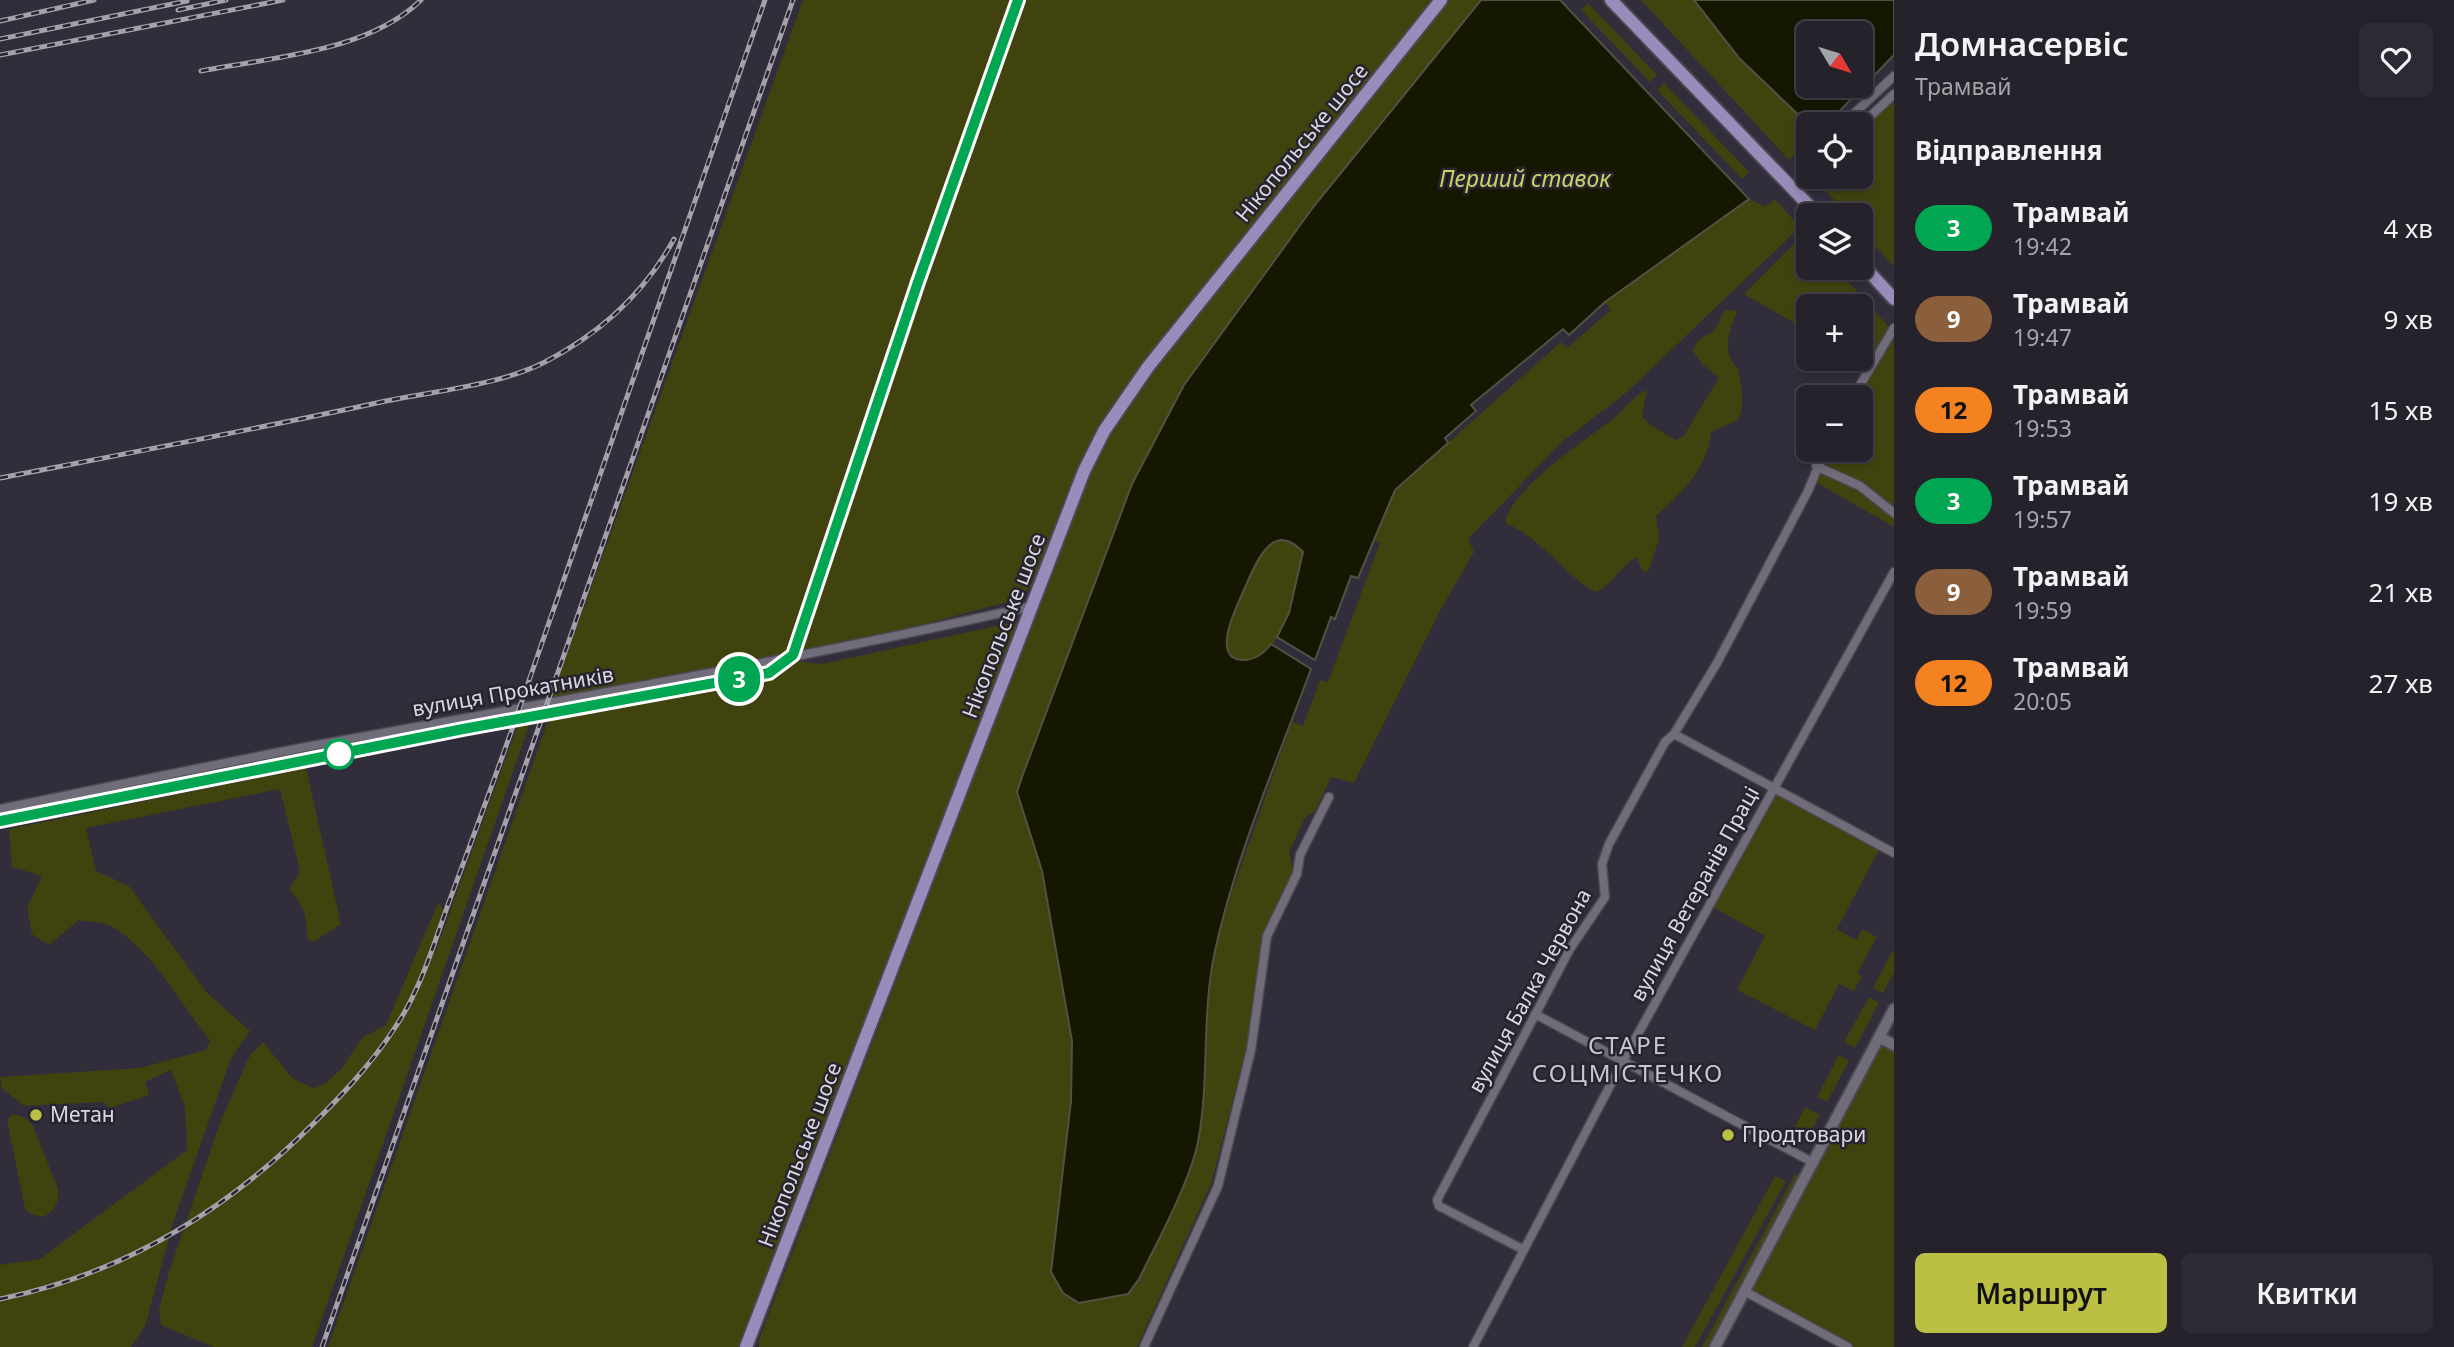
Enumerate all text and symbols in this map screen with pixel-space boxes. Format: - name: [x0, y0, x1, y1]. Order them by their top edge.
- north arrow: [1796, 21, 1872, 98]
- map controls: [1796, 21, 1873, 462]
- text: Домнасервіс: [1915, 21, 2129, 66]
- button: heart: [2359, 23, 2433, 97]
- street label: Нікопольське шосе: [1229, 58, 1374, 227]
- text: Трамвай: [1915, 70, 2012, 102]
- button: locate: [1796, 112, 1873, 189]
- text: Відправлення: [1915, 132, 2102, 168]
- water label: Перший ставок: [1439, 162, 1612, 194]
- text: Трамвай: [2013, 194, 2130, 230]
- button: layers: [1796, 203, 1873, 280]
- text: 4 хв: [2383, 210, 2433, 246]
- text: 3: [1947, 211, 1960, 244]
- text: 19:42: [2013, 230, 2072, 262]
- text: Трамвай: [2013, 285, 2130, 321]
- button: +: [1796, 294, 1873, 371]
- text: 9 хв: [2383, 301, 2433, 337]
- text: 9: [1947, 302, 1960, 335]
- text: 19:47: [2013, 321, 2072, 353]
- text: Трамвай: [2013, 376, 2130, 412]
- button: −: [1796, 385, 1873, 462]
- text: 15 хв: [2369, 392, 2433, 428]
- text: 12: [1940, 393, 1967, 426]
- text: 19:53: [2013, 412, 2072, 444]
- text: Трамвай: [2013, 467, 2130, 503]
- text: 19 хв: [2369, 483, 2433, 519]
- text: 3: [1947, 484, 1960, 517]
- text: 19:57: [2013, 503, 2072, 535]
- street label: Нікопольське шосе: [955, 529, 1051, 722]
- text: Трамвай: [2013, 558, 2130, 594]
- text: 21 хв: [2369, 574, 2433, 610]
- text: 9: [1947, 575, 1960, 608]
- text: 19:59: [2013, 594, 2072, 626]
- text: Трамвай: [2013, 649, 2130, 685]
- line badge: 3: [716, 656, 762, 702]
- street label: вулиця Прокатників: [410, 660, 616, 723]
- text: 3: [732, 662, 746, 695]
- text: 27 хв: [2369, 665, 2433, 701]
- text: 12: [1940, 666, 1967, 699]
- text: 20:05: [2013, 685, 2072, 717]
- unlabelled marker: [324, 739, 354, 769]
- street label: вулиця Ветеранів Праці: [1623, 781, 1765, 1006]
- street label: вулиця Балка Червона: [1461, 883, 1597, 1098]
- district label: СТАРЕ СОЦМІСТЕЧКО: [1532, 1028, 1724, 1089]
- street label: Нікопольське шосе: [751, 1058, 847, 1251]
- place label: Метан: [50, 1100, 115, 1128]
- marker: Метан: [28, 1107, 44, 1123]
- place label: Продтовари: [1742, 1120, 1866, 1148]
- marker: Продтовари: [1720, 1127, 1736, 1143]
- button: Маршрут: [1915, 1253, 2167, 1333]
- button: Квитки: [2181, 1253, 2433, 1333]

